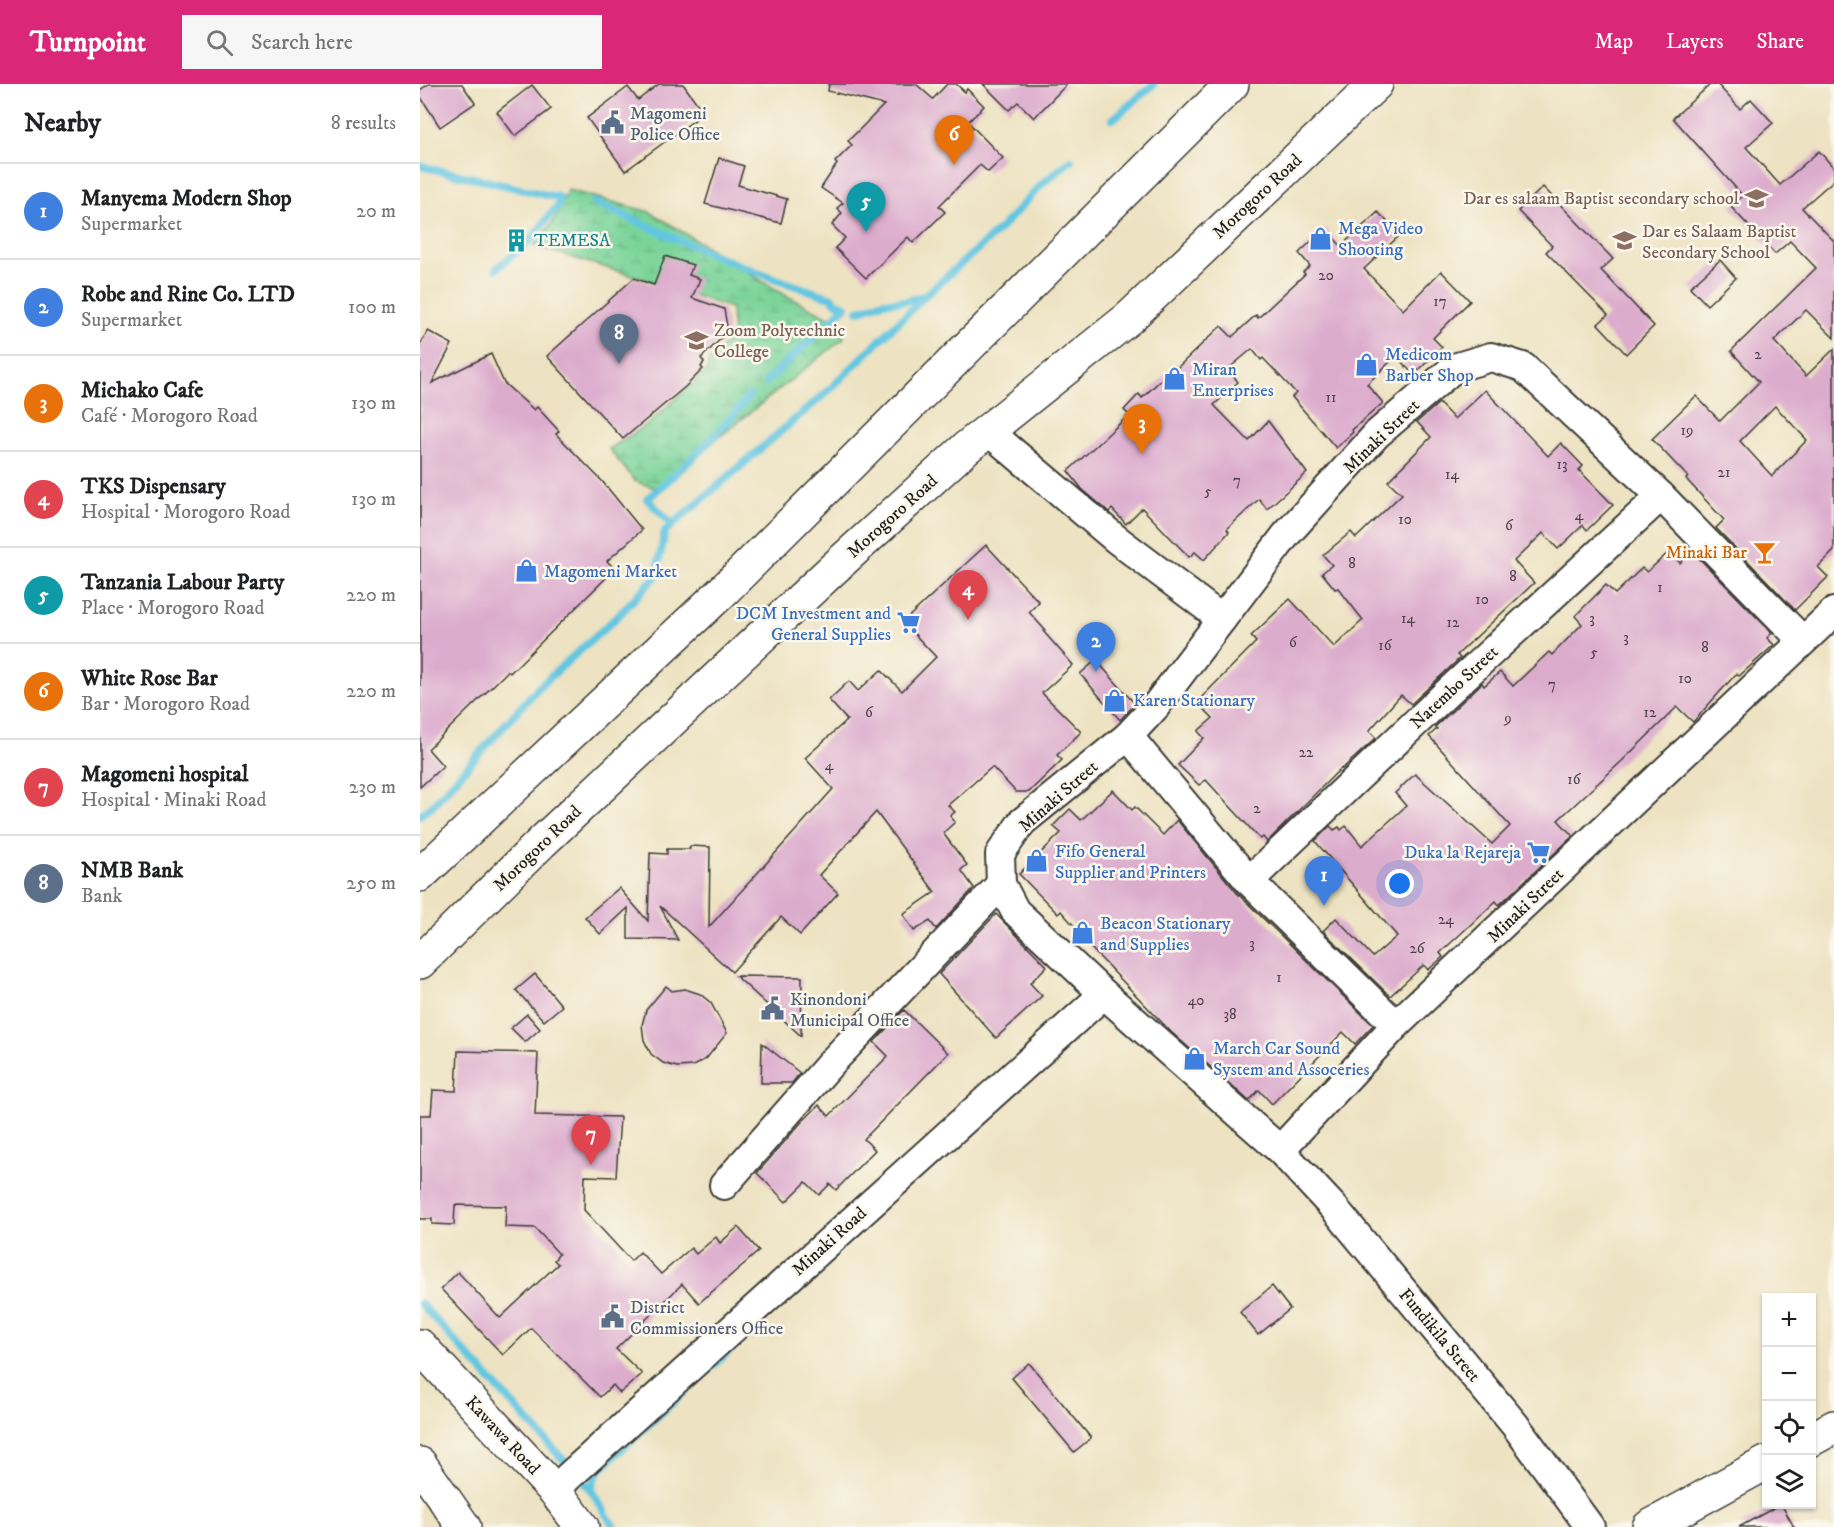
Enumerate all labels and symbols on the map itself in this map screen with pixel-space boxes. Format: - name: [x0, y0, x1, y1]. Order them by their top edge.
- place label: Magomeni Police Office: [630, 103, 720, 146]
- public building icon: Magomeni Police Office: [599, 110, 625, 136]
- pin: 6: [934, 116, 974, 165]
- street label: Morogoro Road: [1208, 150, 1307, 244]
- pin: 5: [846, 182, 886, 232]
- school or university icon: Dar es salaam Baptist secondary school: [1744, 185, 1770, 211]
- place label: Dar es salaam Baptist secondary school: [1463, 188, 1740, 210]
- place label: Mega Video Shooting: [1338, 218, 1423, 261]
- place label: Dar es Salaam Baptist Secondary School: [1642, 221, 1797, 264]
- shop icon: Mega Video Shooting: [1307, 225, 1333, 251]
- building icon: TEMESA: [503, 227, 529, 253]
- school or university icon: Dar es Salaam Baptist Secondary School: [1611, 228, 1637, 254]
- place label: TEMESA: [534, 230, 611, 252]
- house number: 20: [1318, 266, 1334, 285]
- house number: 17: [1433, 292, 1447, 311]
- pin: 8: [600, 314, 638, 364]
- place label: Zoom Polytechnic College: [714, 320, 845, 363]
- school or university icon: Zoom Polytechnic College: [683, 327, 709, 353]
- place label: Medicom Barber Shop: [1385, 344, 1474, 387]
- house number: 2: [1754, 345, 1762, 364]
- shop icon: Medicom Barber Shop: [1354, 351, 1380, 377]
- place label: Miran Enterprises: [1192, 359, 1274, 402]
- shop icon: Miran Enterprises: [1161, 366, 1187, 392]
- house number: 11: [1325, 388, 1337, 407]
- street label: Minaki Street: [1339, 395, 1425, 479]
- pin: 3: [1122, 404, 1162, 454]
- house number: 19: [1681, 421, 1693, 440]
- house number: 13: [1556, 455, 1568, 474]
- house number: 21: [1718, 463, 1730, 482]
- house number: 14: [1445, 465, 1459, 484]
- street label: Morogoro Road: [843, 470, 943, 563]
- house number: 7: [1233, 471, 1241, 490]
- house number: 5: [1204, 482, 1212, 501]
- house number: 4: [1575, 506, 1584, 525]
- house number: 10: [1398, 510, 1412, 529]
- house number: 6: [1505, 516, 1514, 535]
- bar icon: Minaki Bar: [1752, 539, 1778, 565]
- place label: Minaki Bar: [1666, 542, 1747, 564]
- house number: 8: [1348, 554, 1356, 573]
- shop icon: Magomeni Market: [513, 558, 539, 584]
- place label: Magomeni Market: [544, 561, 677, 583]
- house number: 8: [1509, 567, 1517, 586]
- pin: 4: [948, 570, 988, 620]
- house number: 1: [1657, 578, 1663, 597]
- house number: 10: [1475, 590, 1489, 609]
- place label: DCM Investment and General Supplies: [736, 603, 891, 646]
- house number: 14: [1401, 609, 1415, 628]
- house number: 3: [1589, 609, 1595, 628]
- supermarket icon: DCM Investment and General Supplies: [896, 610, 922, 636]
- house number: 12: [1447, 613, 1460, 632]
- pin: 2: [1076, 622, 1116, 672]
- house number: 3: [1623, 628, 1629, 647]
- house number: 6: [1289, 633, 1298, 652]
- house number: 16: [1378, 636, 1393, 655]
- house number: 8: [1701, 638, 1709, 657]
- street label: Natembo Street: [1406, 641, 1503, 734]
- house number: 5: [1590, 643, 1598, 662]
- house number: 10: [1678, 669, 1692, 688]
- house number: 7: [1548, 675, 1556, 694]
- shop icon: Karen Stationary: [1102, 687, 1128, 713]
- place label: Karen Stationary: [1133, 690, 1255, 712]
- house number: 6: [865, 703, 874, 722]
- house number: 12: [1644, 703, 1657, 722]
- house number: 9: [1503, 709, 1512, 728]
- house number: 22: [1299, 743, 1314, 762]
- house number: 4: [825, 756, 834, 775]
- street label: Minaki Street: [1014, 756, 1103, 837]
- house number: 16: [1567, 770, 1582, 789]
- house number: 2: [1253, 799, 1261, 818]
- street label: Morogoro Road: [489, 801, 586, 896]
- supermarket icon: Duka la Rejareja: [1526, 839, 1552, 865]
- place label: Fifo General Supplier and Printers: [1055, 841, 1206, 884]
- place label: Duka la Rejareja: [1404, 842, 1521, 864]
- shop icon: Fifo General Supplier and Printers: [1024, 848, 1050, 874]
- pin: 1: [1304, 856, 1344, 906]
- street label: Minaki Street: [1483, 864, 1569, 948]
- your location: [1385, 869, 1414, 898]
- house number: 24: [1438, 910, 1454, 929]
- place label: Beacon Stationary and Supplies: [1100, 913, 1231, 956]
- shop icon: Beacon Stationary and Supplies: [1069, 920, 1095, 946]
- house number: 3: [1249, 934, 1255, 953]
- house number: 26: [1409, 939, 1426, 958]
- house number: 1: [1276, 968, 1282, 987]
- place label: Kinondoni Municipal Office: [790, 989, 909, 1032]
- house number: 40: [1188, 991, 1204, 1010]
- public building icon: Kinondoni Municipal Office: [759, 996, 785, 1022]
- house number: 38: [1223, 1005, 1237, 1024]
- place label: March Car Sound System and Assoceries: [1213, 1038, 1370, 1081]
- shop icon: March Car Sound System and Assoceries: [1182, 1045, 1208, 1071]
- pin: 7: [572, 1116, 610, 1165]
- street label: Minaki Road: [788, 1202, 872, 1281]
- street label: Fundikila Street: [1394, 1284, 1485, 1387]
- place label: District Commissioners Office: [630, 1297, 783, 1340]
- public building icon: District Commissioners Office: [599, 1304, 625, 1330]
- street label: Kawawa Road: [460, 1392, 544, 1480]

